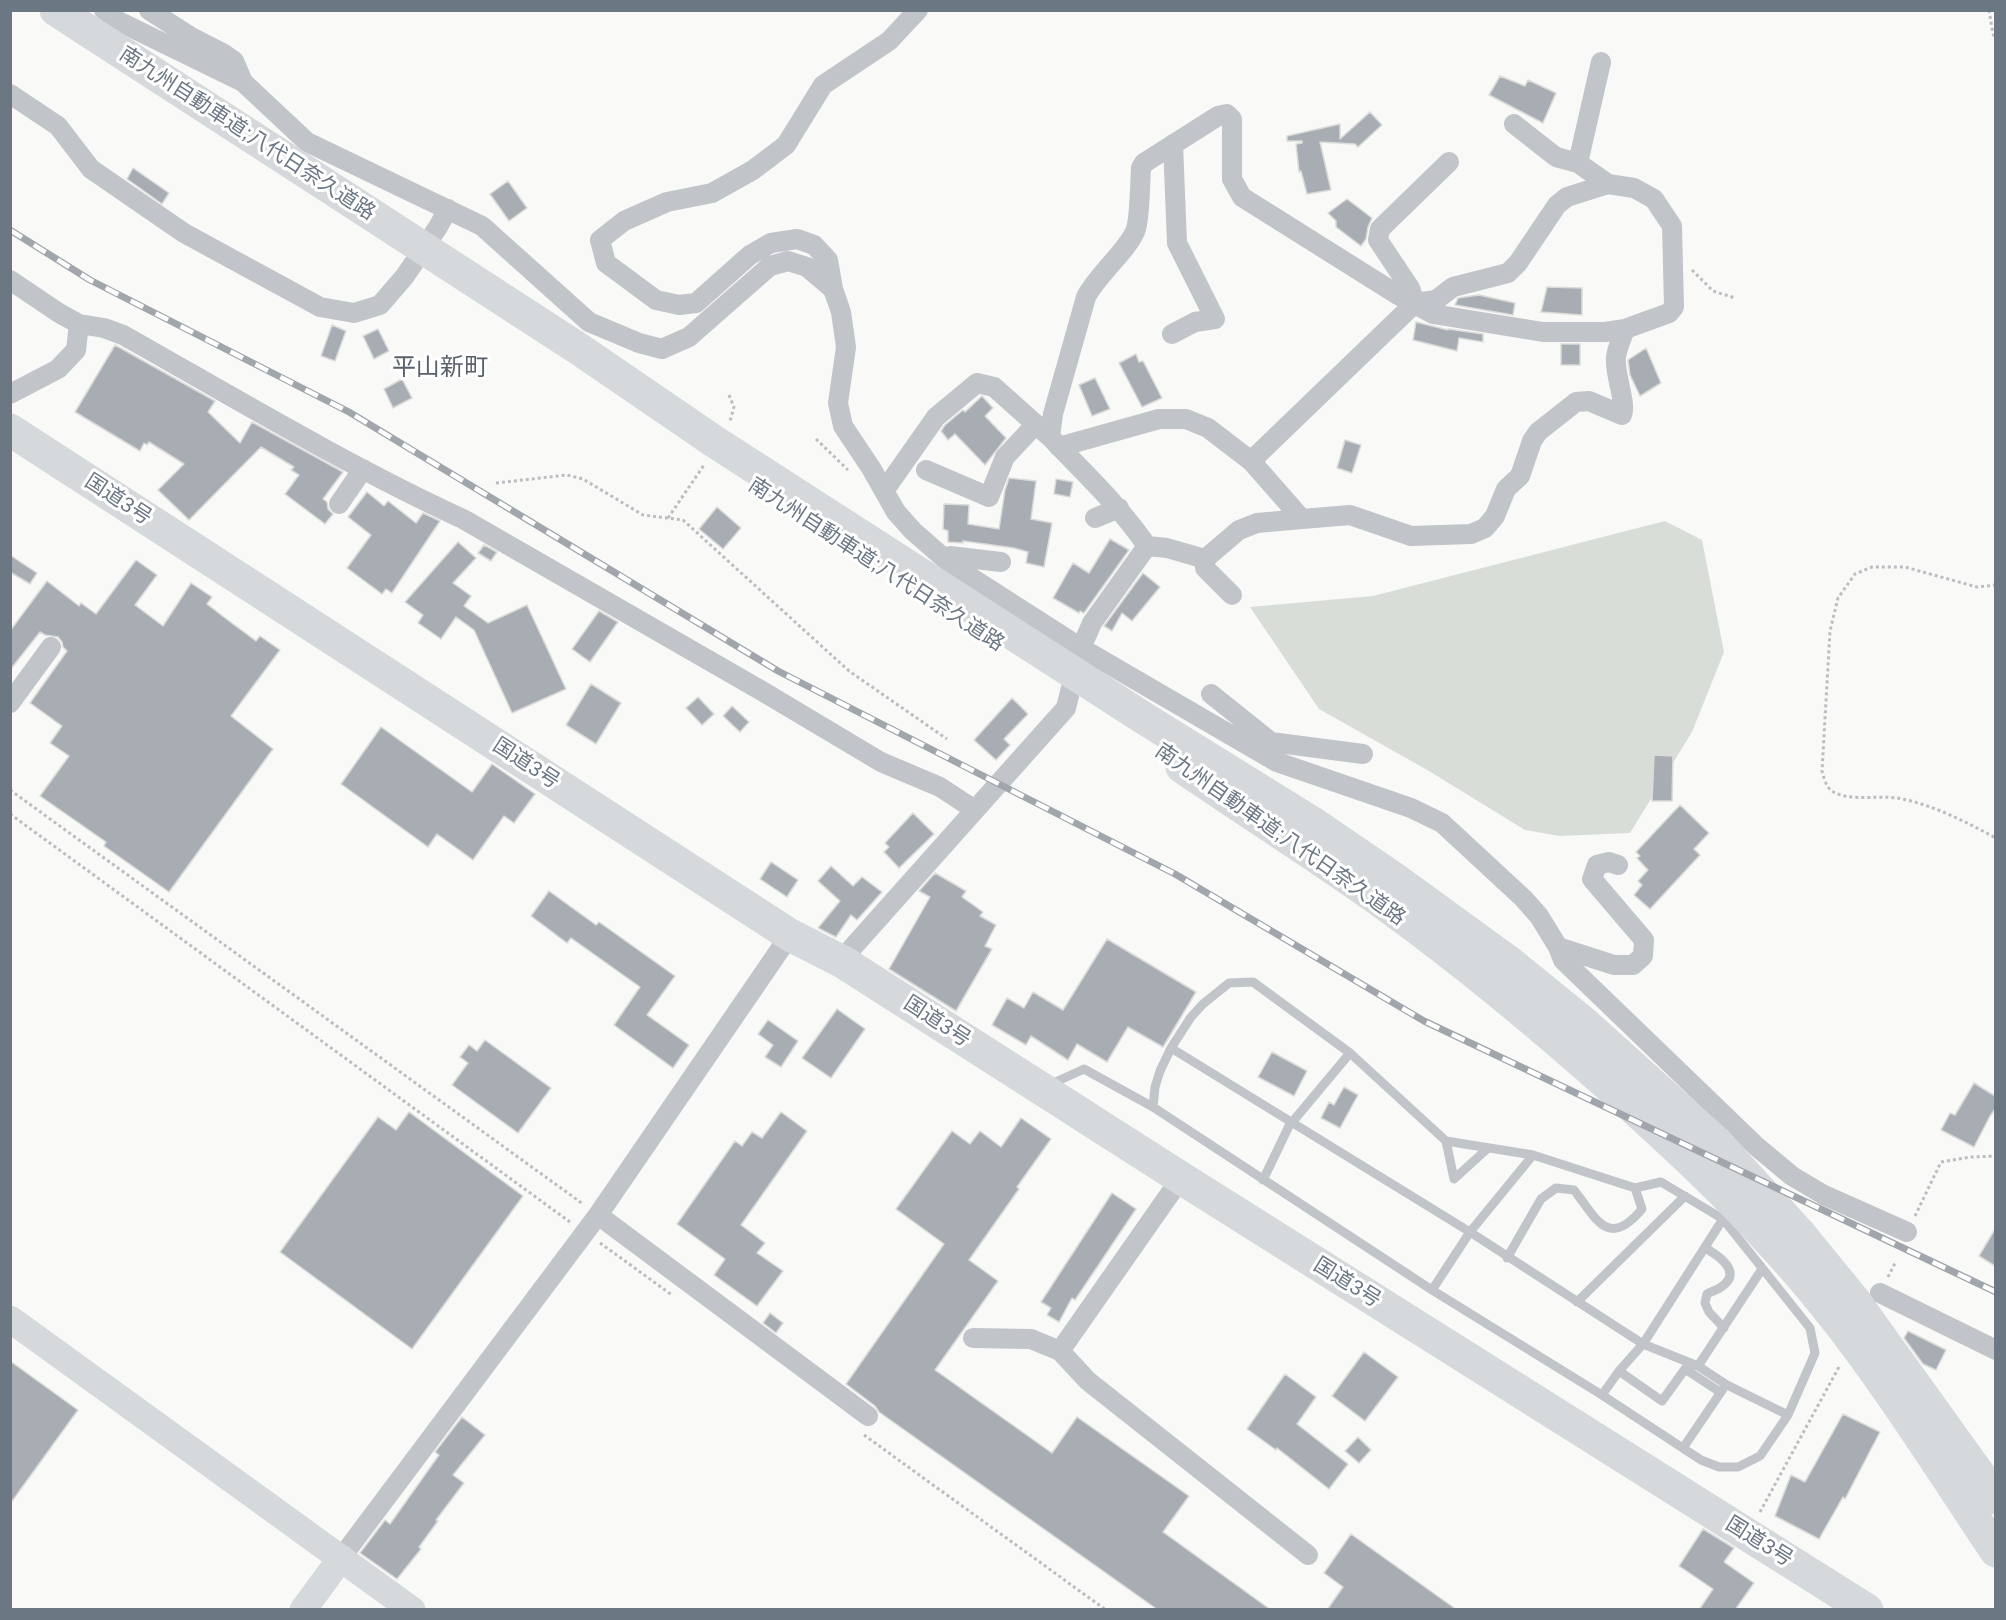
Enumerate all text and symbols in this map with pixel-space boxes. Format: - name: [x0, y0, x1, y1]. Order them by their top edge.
- street label: 南九州自動車道;八代日奈久道路: [114, 42, 380, 226]
- district label: 平山新町: [392, 354, 488, 382]
- street label: 国道3号: [80, 469, 156, 531]
- street label: 南九州自動車道;八代日奈久道路: [743, 473, 1009, 657]
- street label: 国道3号: [488, 733, 564, 795]
- street label: 南九州自動車道;八代日奈久道路: [1150, 739, 1410, 931]
- street label: 国道3号: [899, 991, 975, 1053]
- street label: 国道3号: [1309, 1253, 1385, 1313]
- street label: 国道3号: [1721, 1512, 1797, 1572]

